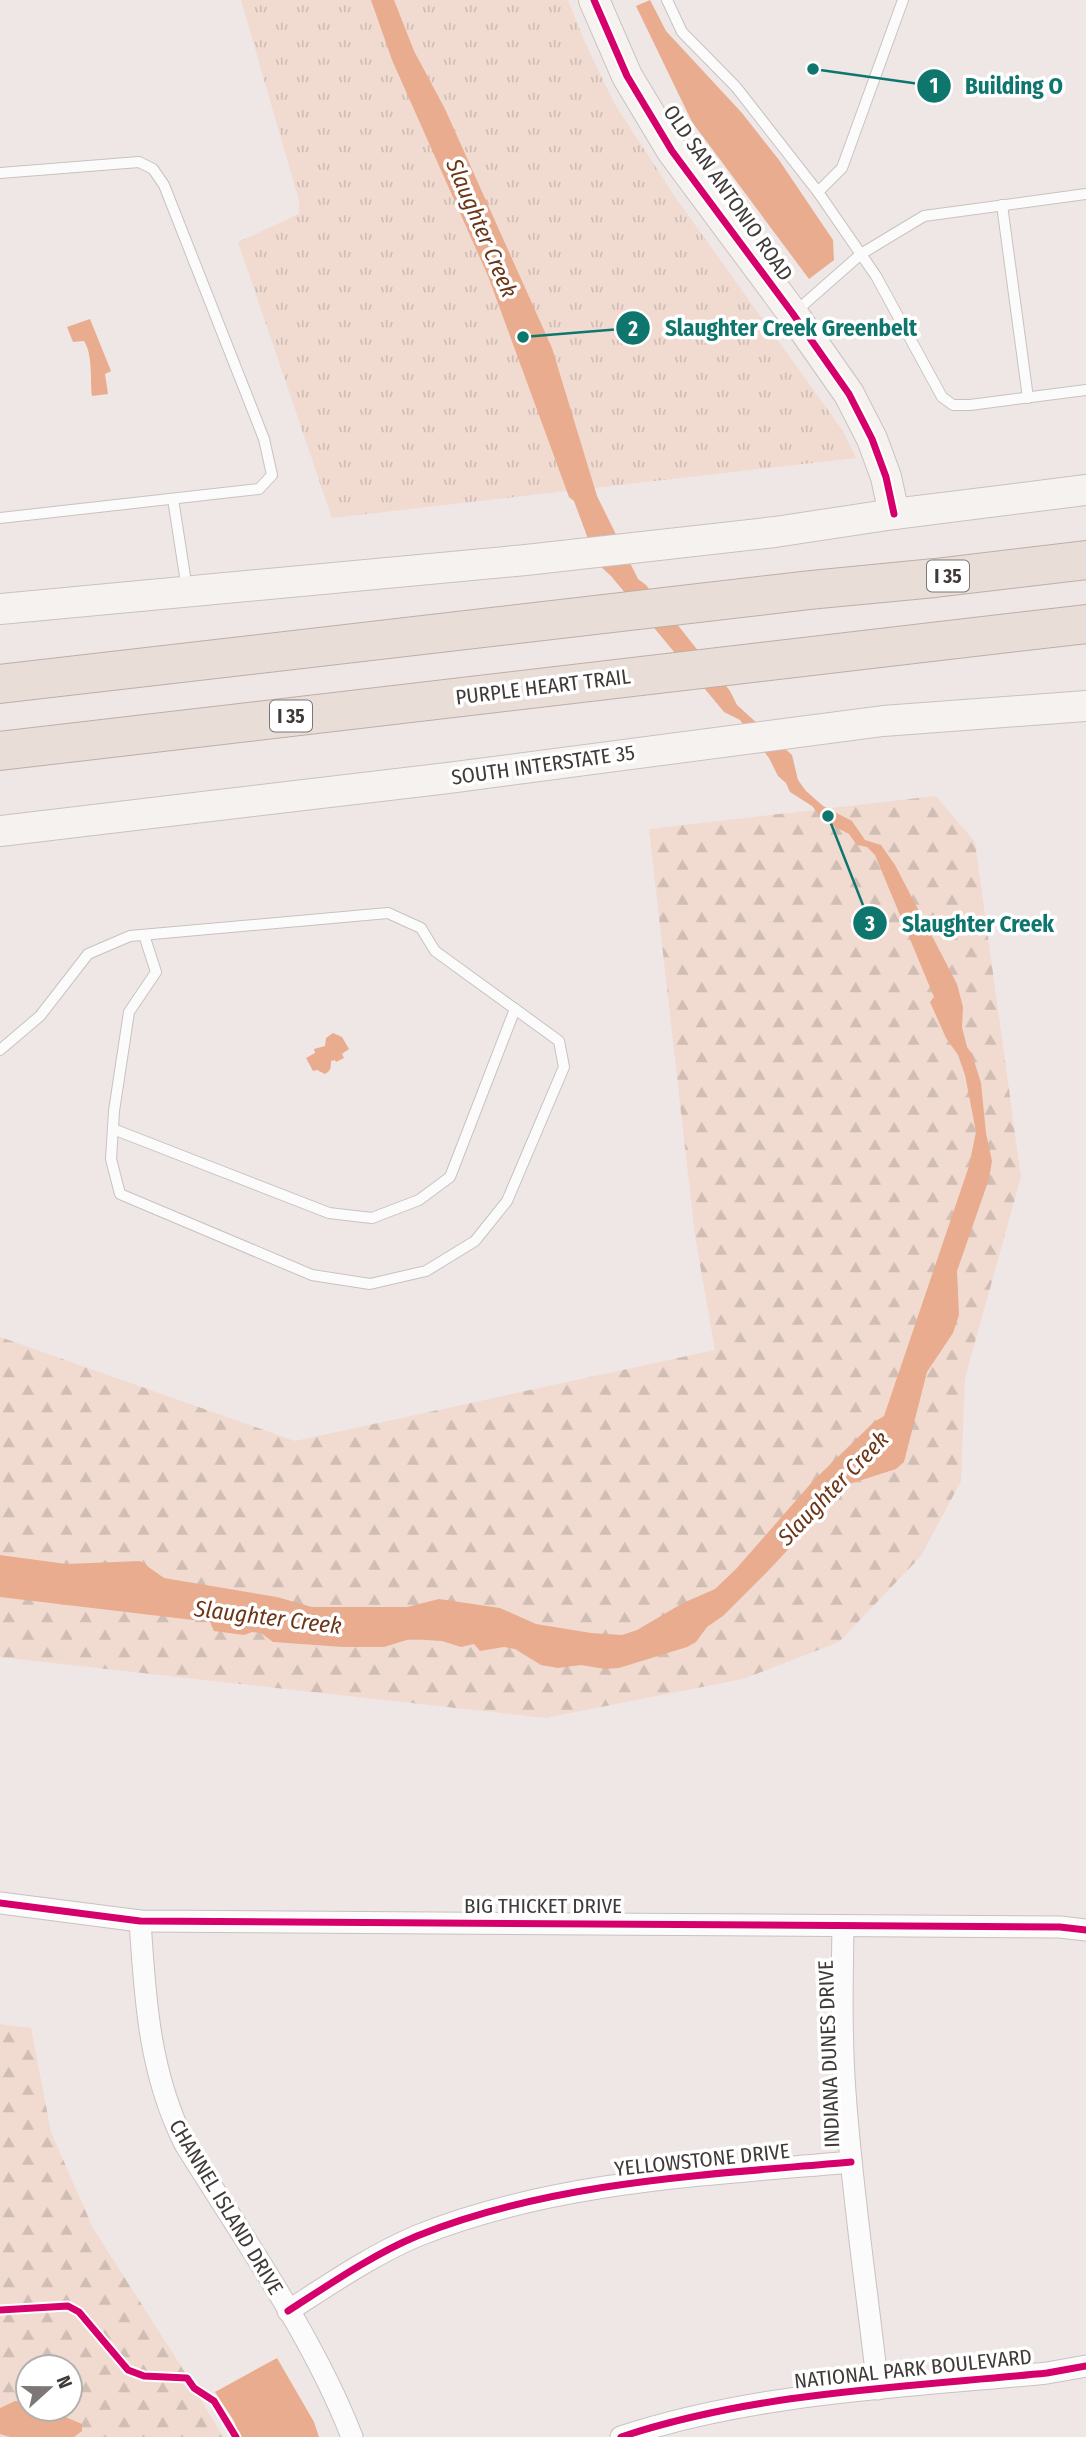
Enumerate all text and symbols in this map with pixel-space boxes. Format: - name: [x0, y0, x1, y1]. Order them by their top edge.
- callout: Building O: [916, 64, 1078, 108]
- text: Building O: [965, 72, 1063, 100]
- text: 1: [930, 73, 938, 99]
- street label: OLD SAN ANTONIO ROAD: [658, 100, 798, 286]
- water label: Slaughter Creek: [440, 154, 524, 302]
- callout: Slaughter Creek Greenbelt: [616, 306, 931, 350]
- text: Slaughter Creek Greenbelt: [665, 314, 918, 342]
- text: 2: [627, 316, 638, 342]
- road number: I 35: [927, 561, 969, 592]
- street label: PURPLE HEART TRAIL: [454, 663, 633, 711]
- road number: I 35: [270, 701, 312, 732]
- street label: SOUTH INTERSTATE 35: [450, 739, 636, 791]
- callout: Slaughter Creek: [853, 901, 1068, 945]
- text: Slaughter Creek: [902, 910, 1054, 938]
- text: 3: [864, 911, 875, 937]
- water label: Slaughter Creek: [771, 1425, 894, 1552]
- water label: Slaughter Creek: [192, 1594, 343, 1640]
- street label: BIG THICKET DRIVE: [464, 1893, 622, 1919]
- street label: INDIANA DUNES DRIVE: [813, 1960, 845, 2148]
- street label: CHANNEL ISLAND DRIVE: [163, 2115, 289, 2299]
- street label: YELLOWSTONE DRIVE: [613, 2138, 791, 2182]
- street label: NATIONAL PARK BOULEVARD: [793, 2344, 1033, 2394]
- north arrow: [14, 2353, 84, 2423]
- text: N: [52, 2373, 77, 2392]

